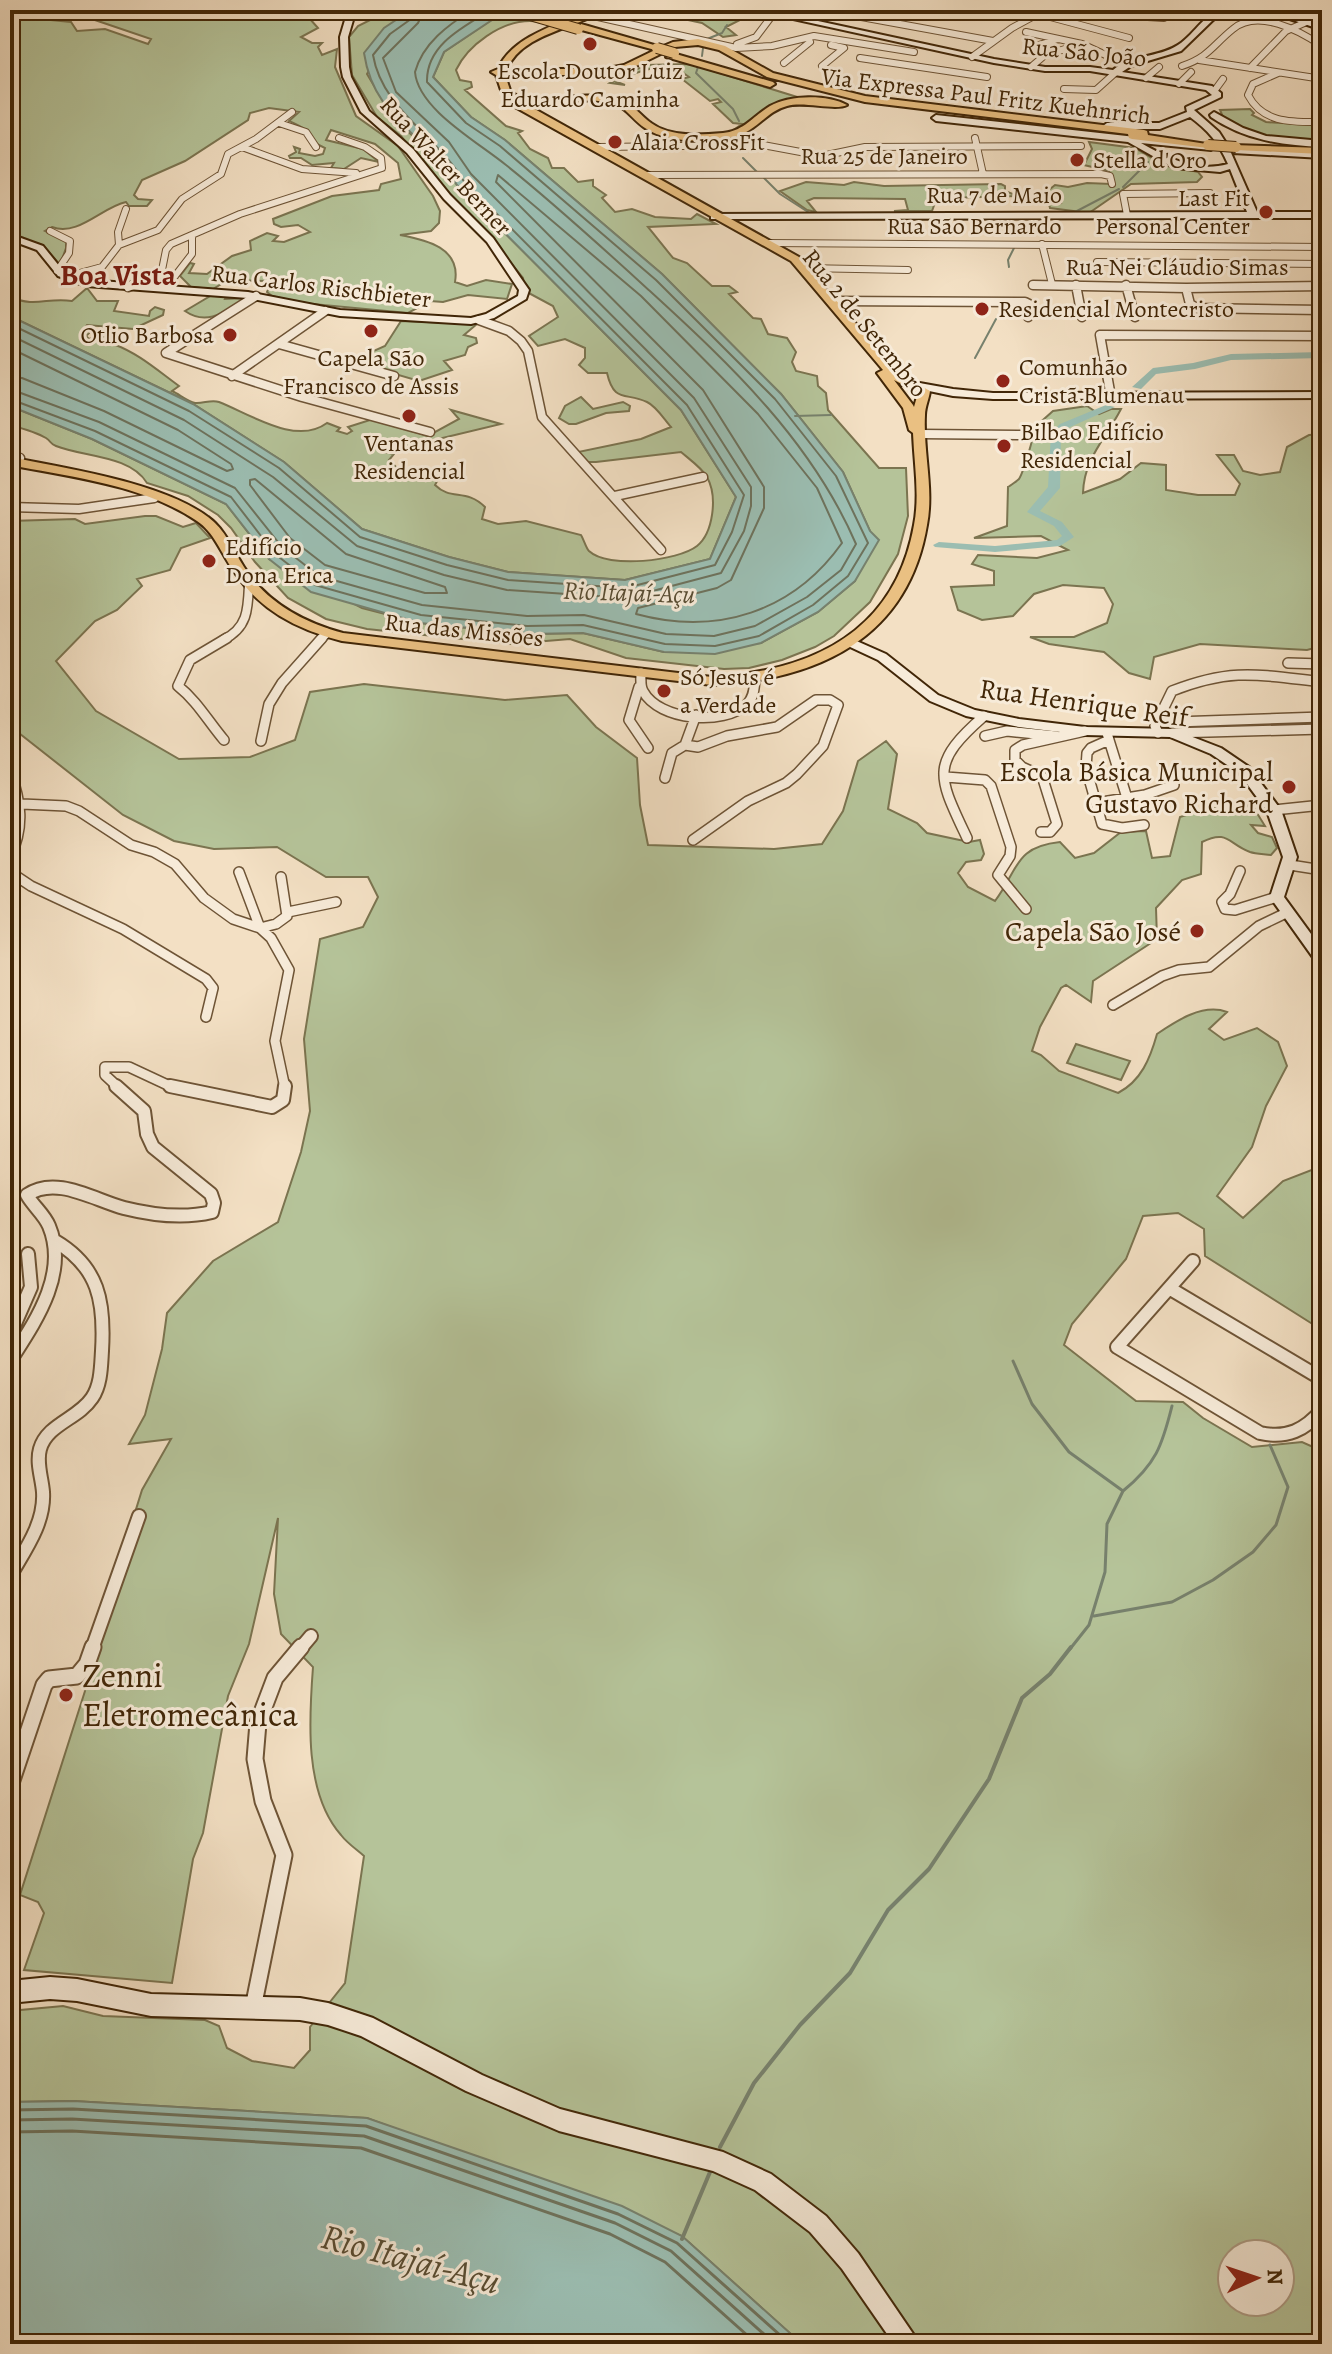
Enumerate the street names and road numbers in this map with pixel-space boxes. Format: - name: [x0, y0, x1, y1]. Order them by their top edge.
- street label: Rua São João: [1020, 30, 1148, 74]
- street label: Via Expressa Paul Fritz Kuehnrich: [818, 60, 1153, 132]
- street label: Rua Walter Berner: [373, 89, 519, 243]
- street label: Rua 25 de Janeiro: [800, 140, 968, 172]
- street label: Rua 7 de Maio: [926, 179, 1062, 211]
- street label: Rua São Bernardo: [886, 210, 1062, 242]
- street label: Rua 2 de Setembro: [795, 242, 935, 404]
- street label: Rua Nei Cláudio Simas: [1065, 251, 1289, 283]
- street label: Rua Carlos Rischbieter: [209, 257, 433, 315]
- street label: Rua das Missões: [383, 606, 545, 654]
- street label: Rua Henrique Reif: [977, 670, 1195, 737]

